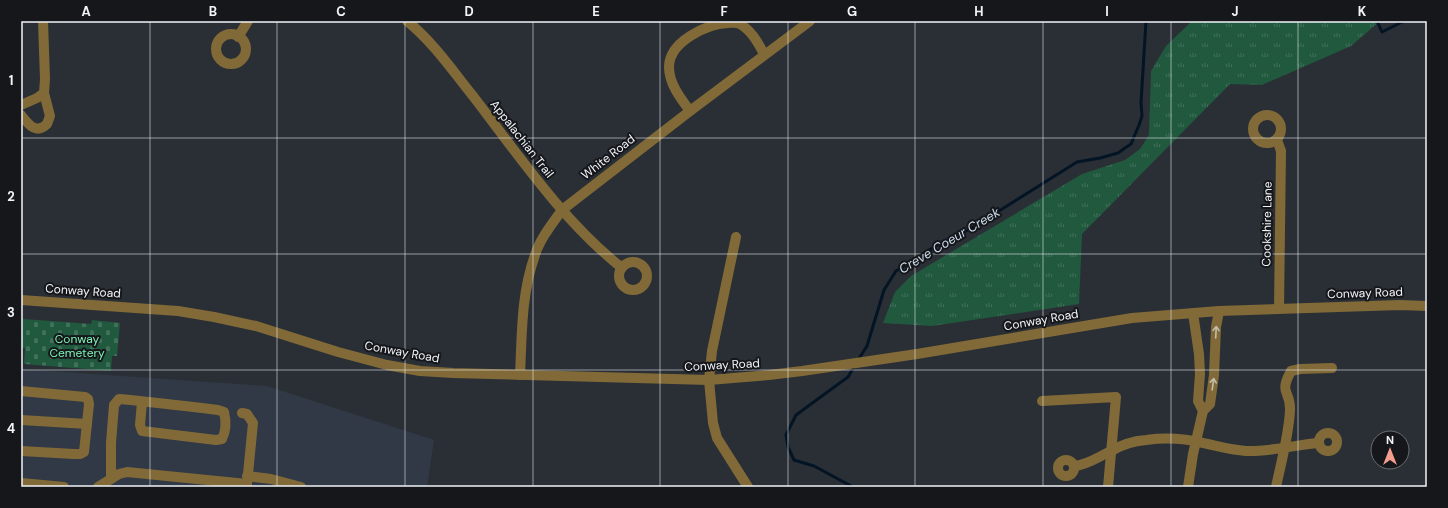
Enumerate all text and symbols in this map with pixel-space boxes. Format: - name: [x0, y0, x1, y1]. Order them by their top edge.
- text: A: [81, 3, 91, 20]
- text: B: [209, 3, 217, 20]
- text: C: [336, 3, 346, 20]
- text: D: [464, 3, 474, 20]
- text: E: [592, 3, 600, 20]
- text: F: [720, 3, 728, 20]
- text: G: [847, 3, 857, 20]
- text: H: [974, 3, 984, 20]
- text: I: [1105, 3, 1109, 20]
- text: J: [1231, 3, 1239, 20]
- text: K: [1358, 3, 1367, 20]
- text: 1: [9, 72, 13, 89]
- street label: Appalachian Trail: [487, 97, 557, 181]
- street label: White Road: [578, 131, 638, 183]
- street label: Cookshire Lane: [1258, 181, 1276, 267]
- text: 2: [7, 188, 15, 205]
- water label: Creve Coeur Creek: [896, 203, 1003, 277]
- street label: Conway Road: [45, 280, 121, 302]
- street label: Conway Road: [1327, 284, 1403, 302]
- text: 3: [7, 304, 15, 321]
- street label: Conway Road: [1002, 306, 1080, 334]
- one-way arrow: [1213, 326, 1220, 339]
- park label: Conway Cemetery: [49, 331, 105, 361]
- street label: Conway Road: [363, 338, 441, 366]
- street label: Conway Road: [684, 355, 760, 375]
- one-way arrow: [1209, 378, 1217, 391]
- text: 4: [7, 420, 15, 437]
- north arrow: [1370, 430, 1410, 470]
- text: N: [1386, 433, 1394, 447]

